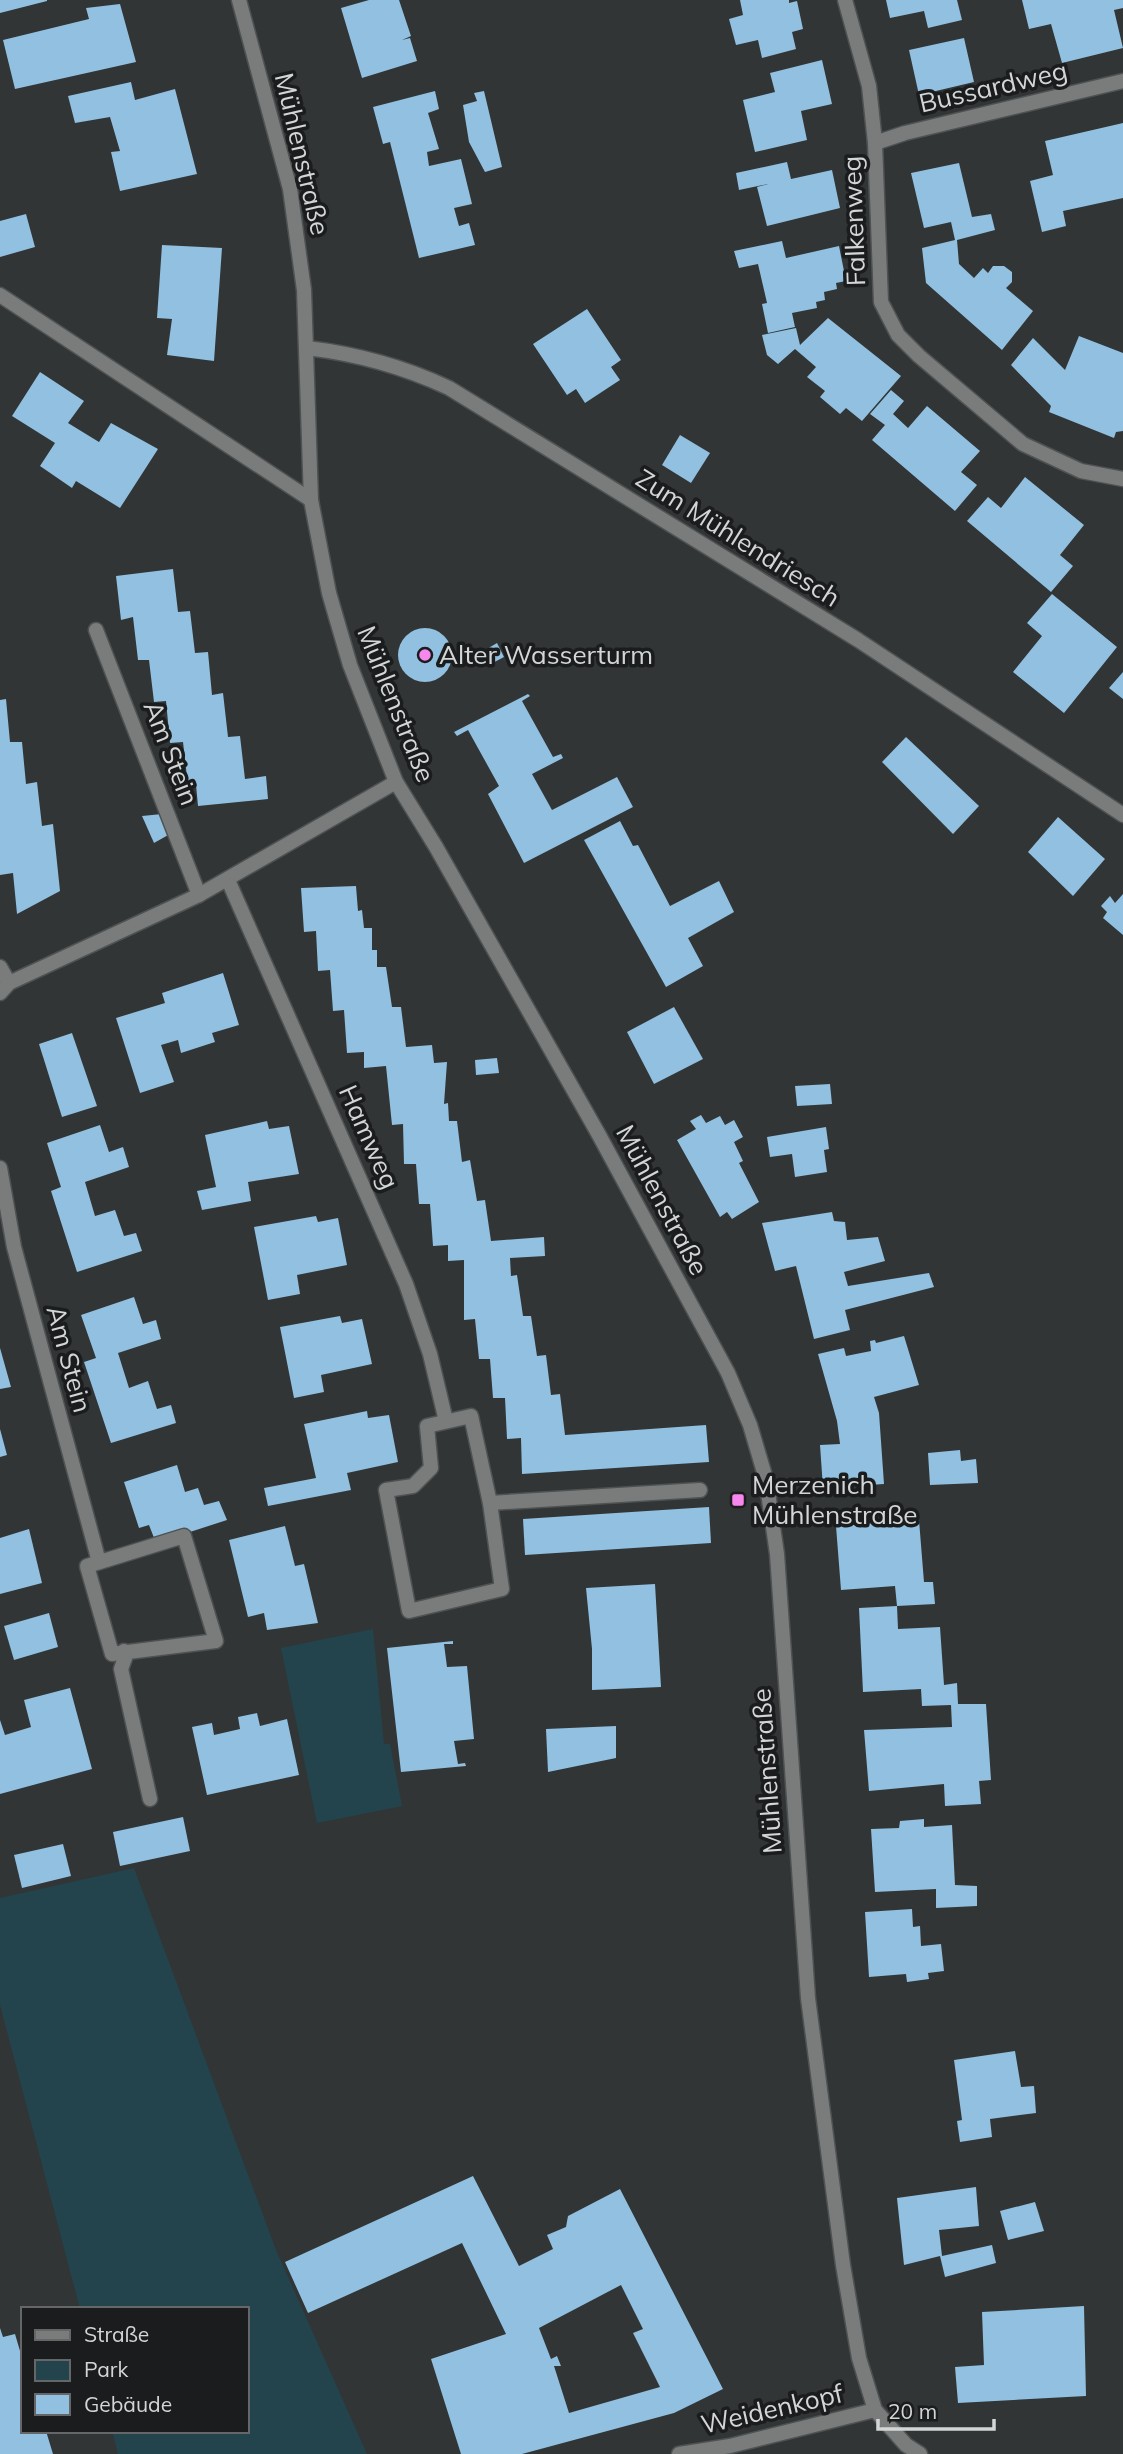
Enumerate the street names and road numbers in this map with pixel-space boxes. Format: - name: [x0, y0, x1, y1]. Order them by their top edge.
- street label: Bussardweg: [916, 53, 1070, 120]
- street label: Mühlenstraße: [268, 70, 337, 238]
- street label: Falkenweg: [835, 155, 872, 287]
- street label: Zum Mühlendriesch: [630, 461, 846, 614]
- street label: Mühlenstraße: [350, 621, 443, 787]
- street label: Am Stein: [136, 696, 206, 810]
- street label: Hamweg: [332, 1080, 407, 1194]
- street label: Mühlenstraße: [609, 1119, 716, 1281]
- street label: Am Stein: [39, 1302, 100, 1416]
- street label: Mühlenstraße: [744, 1687, 789, 1855]
- street label: Weidenkopf: [698, 2376, 847, 2441]

